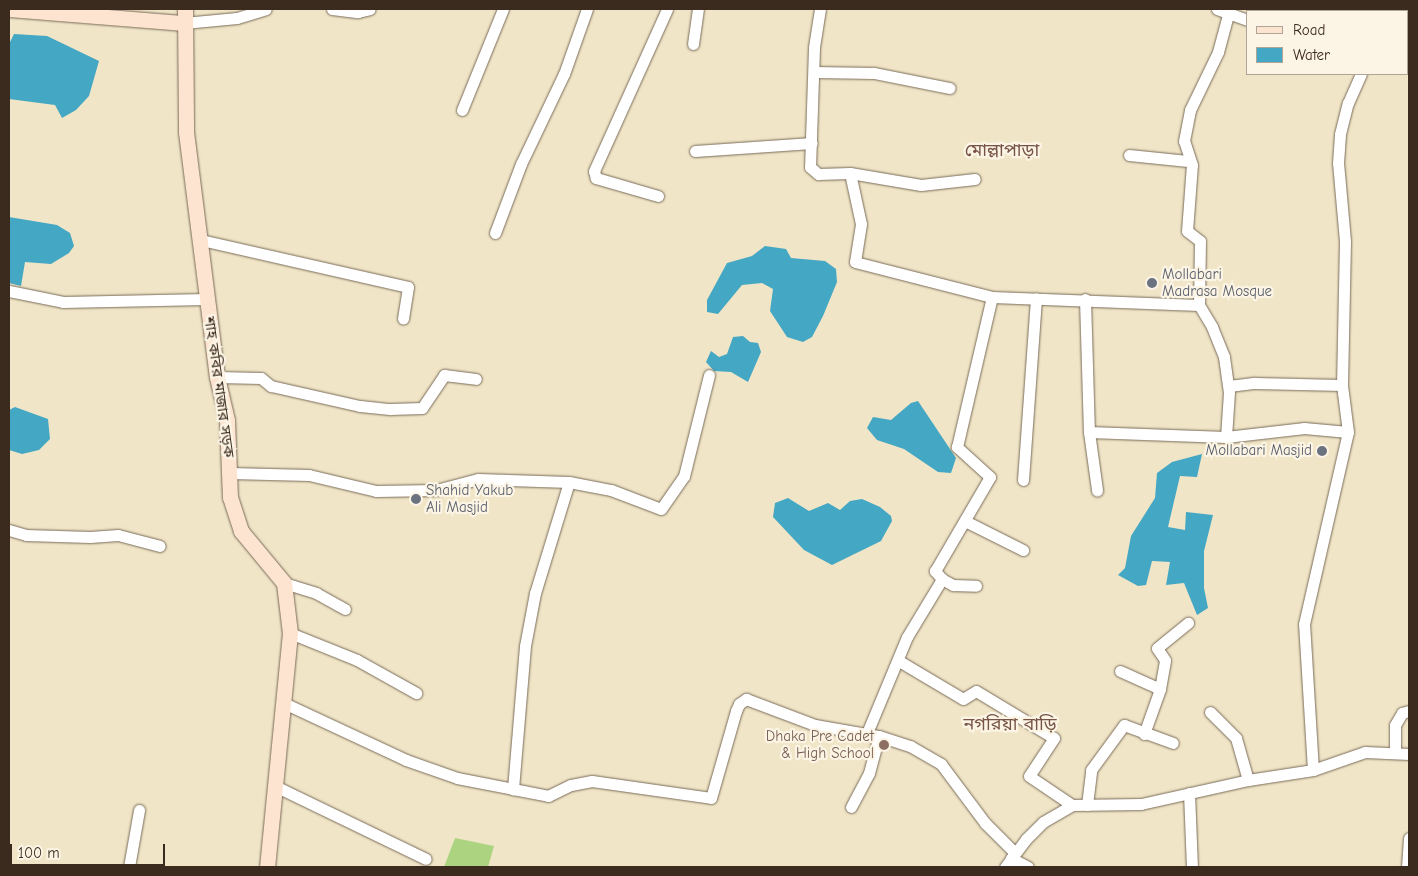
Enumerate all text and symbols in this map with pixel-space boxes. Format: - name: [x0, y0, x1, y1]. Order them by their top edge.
- legend: [1246, 10, 1408, 75]
- text: Road: [1293, 21, 1325, 39]
- text: Water: [1293, 46, 1330, 64]
- district label: মোল্লাপাড়া: [965, 140, 1039, 162]
- place label: Mollabari Madrasa Mosque: [1162, 265, 1272, 300]
- marker: Mollabari Madrasa Mosque: [1146, 277, 1158, 289]
- street label: শাহ কবির মাজার সড়ক: [200, 315, 238, 459]
- place label: Mollabari Masjid: [1206, 442, 1312, 460]
- marker: Mollabari Masjid: [1316, 445, 1328, 457]
- place label: Shahid Yakub Ali Masjid: [426, 481, 513, 516]
- marker: Shahid Yakub Ali Masjid: [410, 493, 422, 505]
- district label: নগরিয়া বাড়ি: [963, 714, 1057, 736]
- place label: Dhaka Pre Cadet & High School: [766, 727, 874, 762]
- marker: Dhaka Pre Cadet & High School: [878, 739, 890, 751]
- scale bar: [12, 834, 168, 866]
- text: 100 m: [18, 844, 60, 862]

